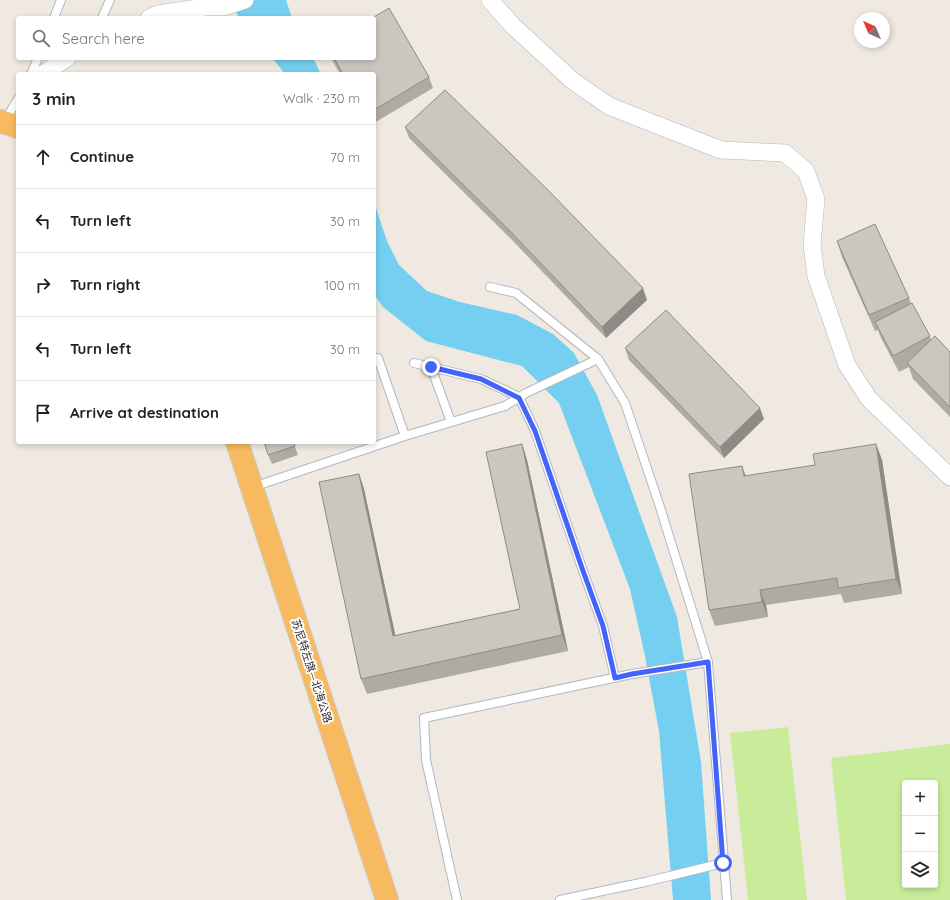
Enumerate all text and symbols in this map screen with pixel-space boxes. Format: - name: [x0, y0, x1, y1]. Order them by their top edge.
- north arrow: [854, 12, 890, 48]
- search box: [16, 16, 376, 60]
- icon: search: [30, 27, 52, 49]
- text: Search here: [62, 29, 145, 48]
- text: 3 min: [32, 88, 76, 109]
- text: Walk · 230 m: [283, 90, 360, 106]
- icon: ahead: [32, 146, 54, 168]
- text: Continue: [70, 147, 134, 166]
- text: 70 m: [330, 149, 360, 165]
- icon: left: [32, 210, 54, 232]
- text: Turn left: [70, 211, 132, 230]
- text: 30 m: [330, 213, 360, 229]
- icon: right: [32, 274, 54, 296]
- text: Turn right: [70, 275, 141, 294]
- text: 100 m: [324, 277, 360, 293]
- icon: left: [32, 338, 54, 360]
- text: Turn left: [70, 339, 132, 358]
- text: 30 m: [330, 341, 360, 357]
- route end: [422, 358, 440, 376]
- icon: arrive: [32, 402, 54, 424]
- text: Arrive at destination: [70, 403, 219, 422]
- street label: 苏尼特左旗—北海公路: [289, 617, 335, 725]
- map controls: [902, 780, 938, 888]
- button: +: [902, 780, 938, 816]
- button: −: [902, 816, 938, 852]
- button: layers: [902, 852, 938, 888]
- route start: [714, 854, 732, 872]

